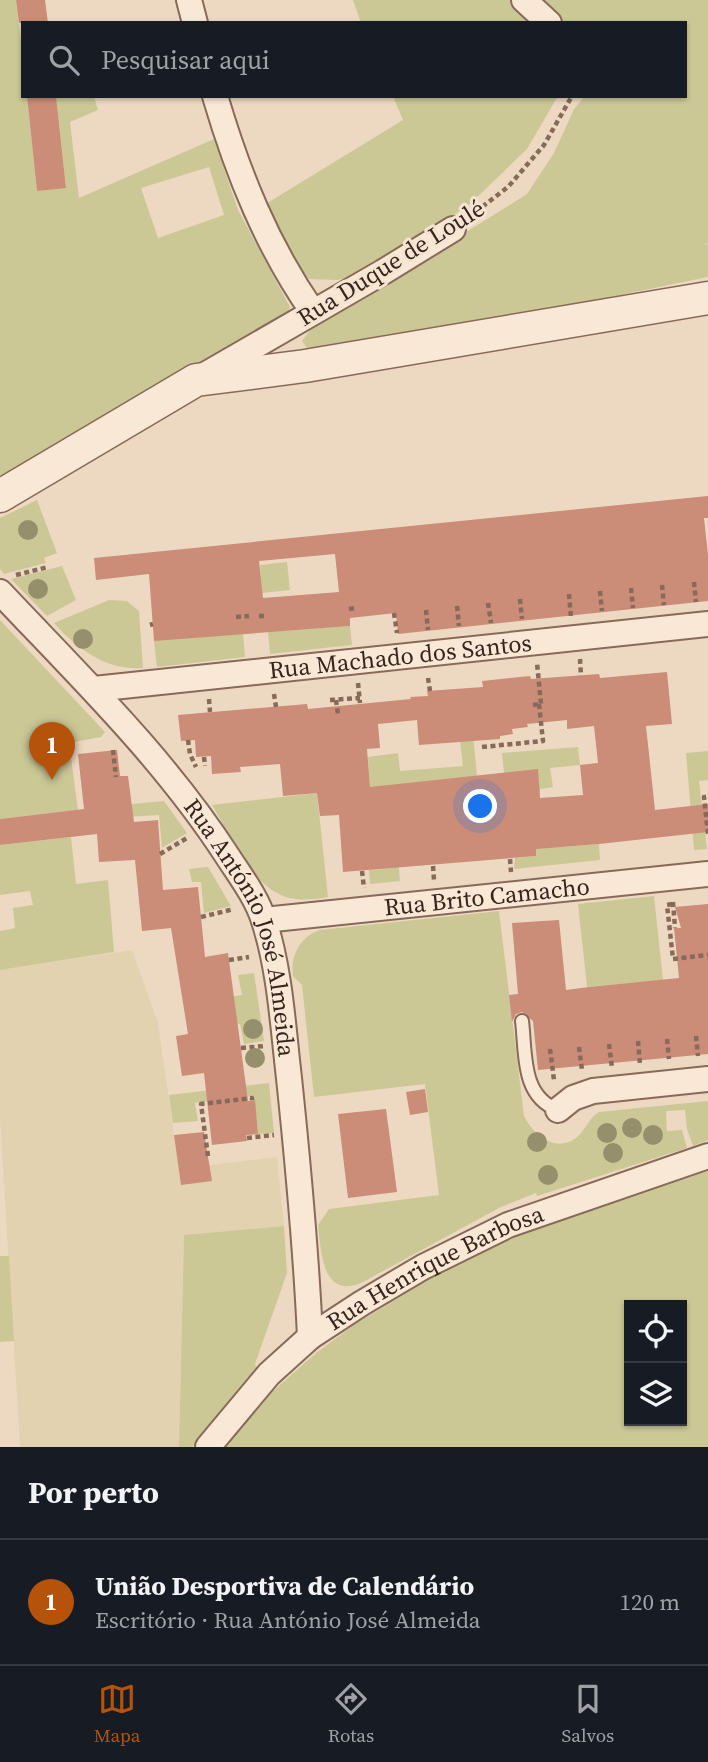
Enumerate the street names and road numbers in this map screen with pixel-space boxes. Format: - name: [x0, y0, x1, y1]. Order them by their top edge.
- street label: Rua Duque de Loulé: [291, 192, 491, 334]
- street label: Rua Machado dos Santos: [267, 626, 533, 686]
- street label: Rua António José Almeida: [176, 792, 304, 1059]
- street label: Rua Brito Camacho: [382, 869, 591, 923]
- street label: Rua Henrique Barbosa: [320, 1197, 549, 1338]

